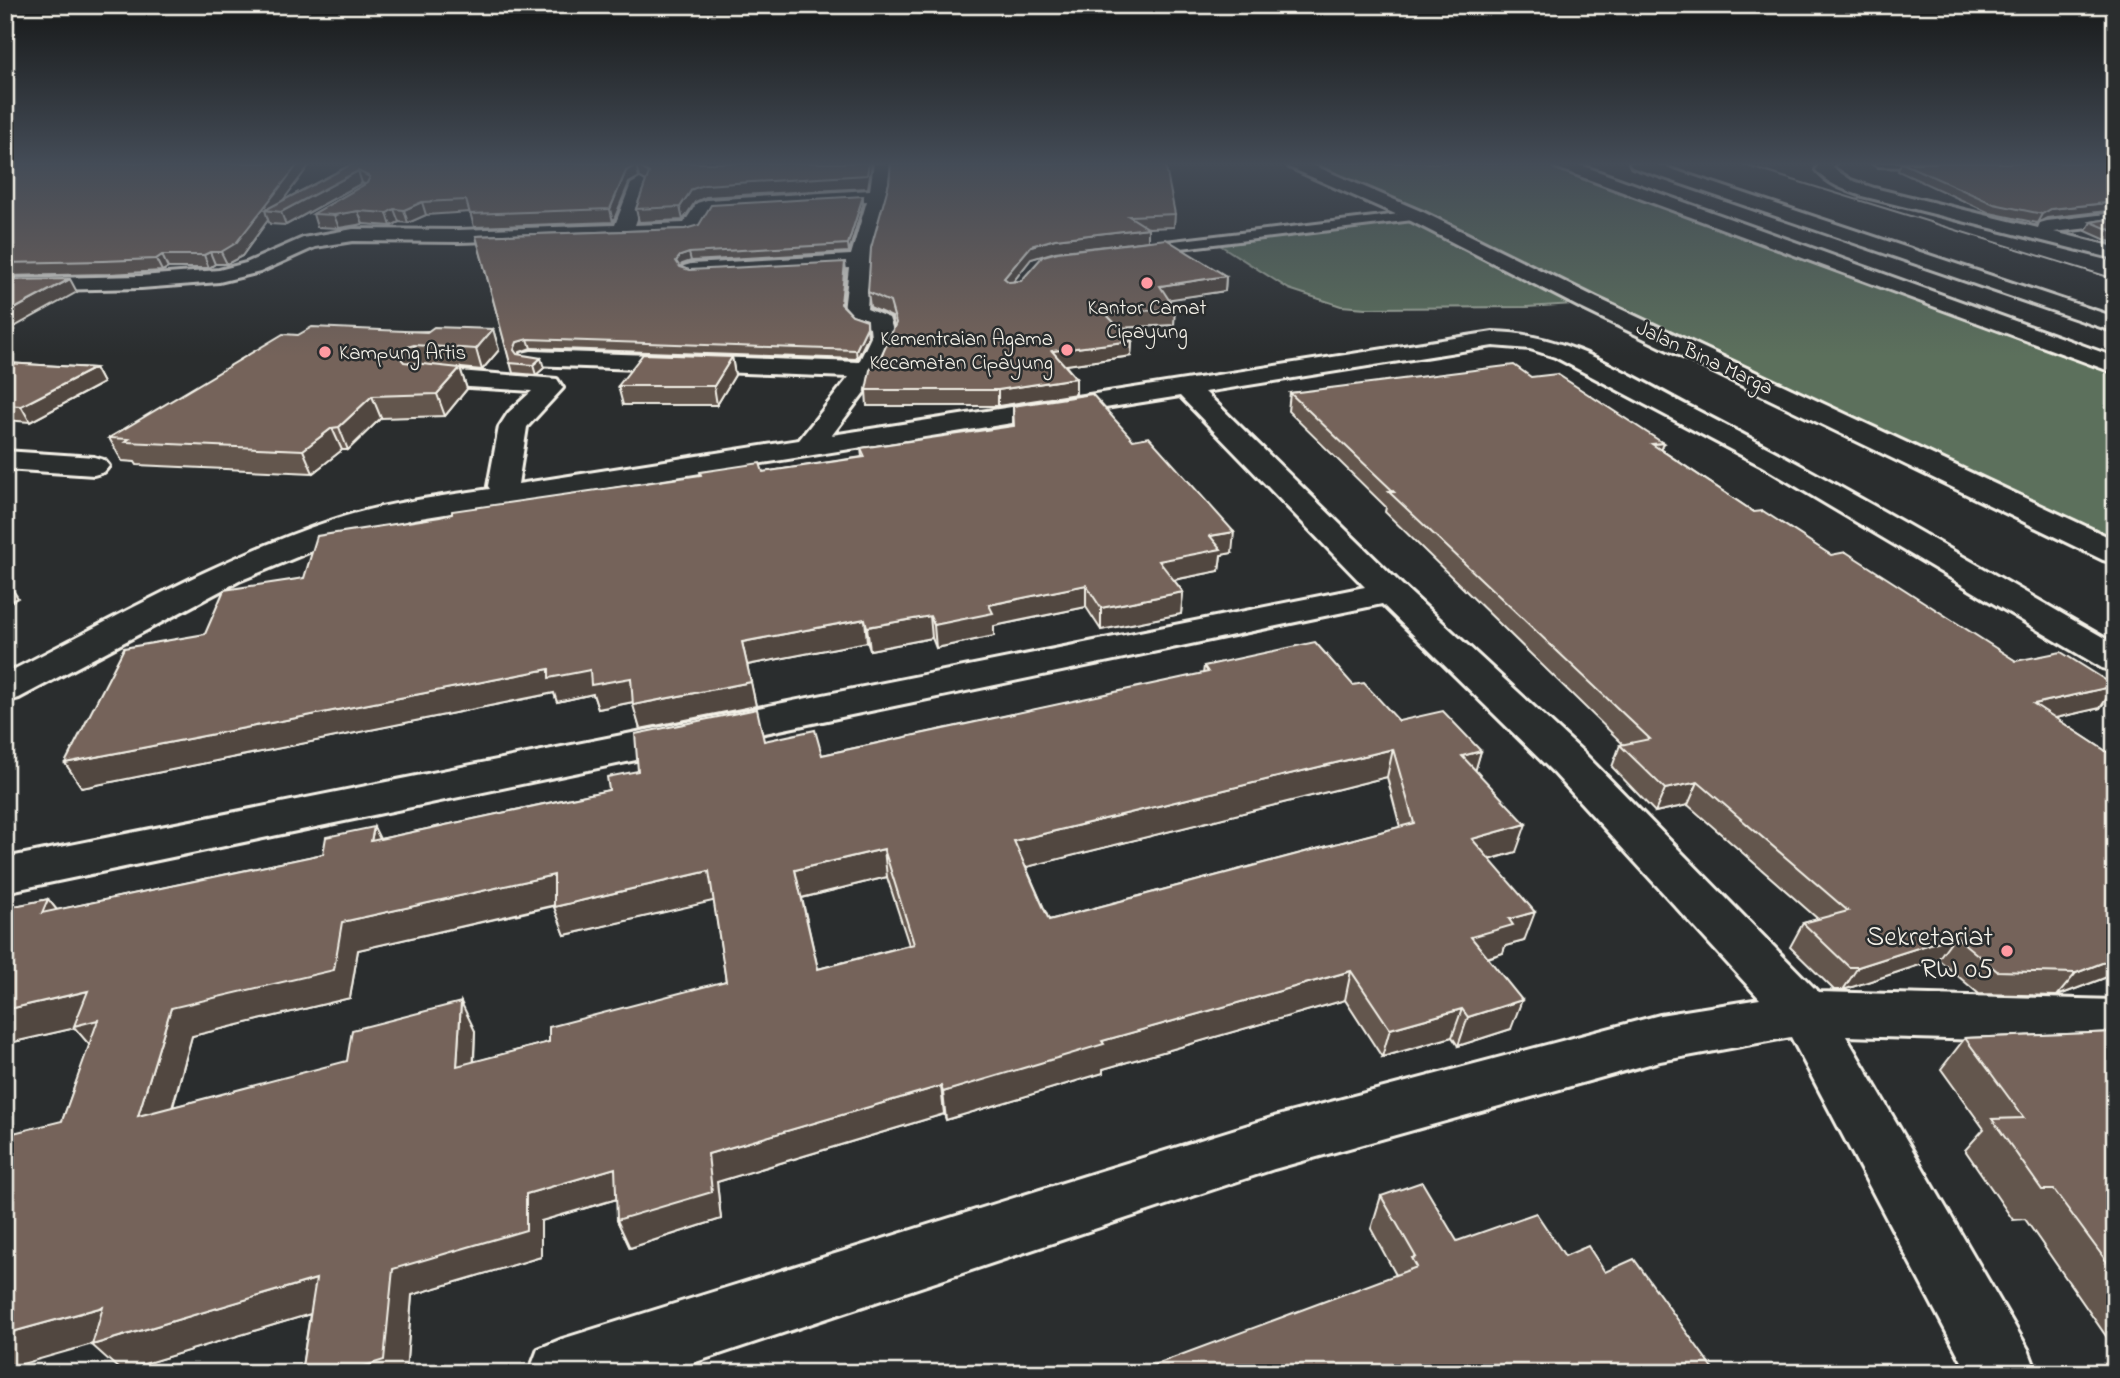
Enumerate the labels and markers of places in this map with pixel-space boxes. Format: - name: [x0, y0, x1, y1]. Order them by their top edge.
- marker: Kantor Camat Cipayung: [1139, 275, 1155, 291]
- place label: Kantor Camat Cipayung: [1087, 294, 1207, 350]
- place label: Kementraian Agama Kecamatan Cipayung: [870, 325, 1053, 381]
- place label: Kampung Artis: [339, 339, 466, 371]
- marker: Kementraian Agama Kecamatan Cipayung: [1059, 342, 1075, 358]
- marker: Kampung Artis: [317, 344, 333, 360]
- place label: Sekretariat RW 05: [1866, 918, 1993, 991]
- marker: Sekretariat RW 05: [1999, 943, 2015, 959]

